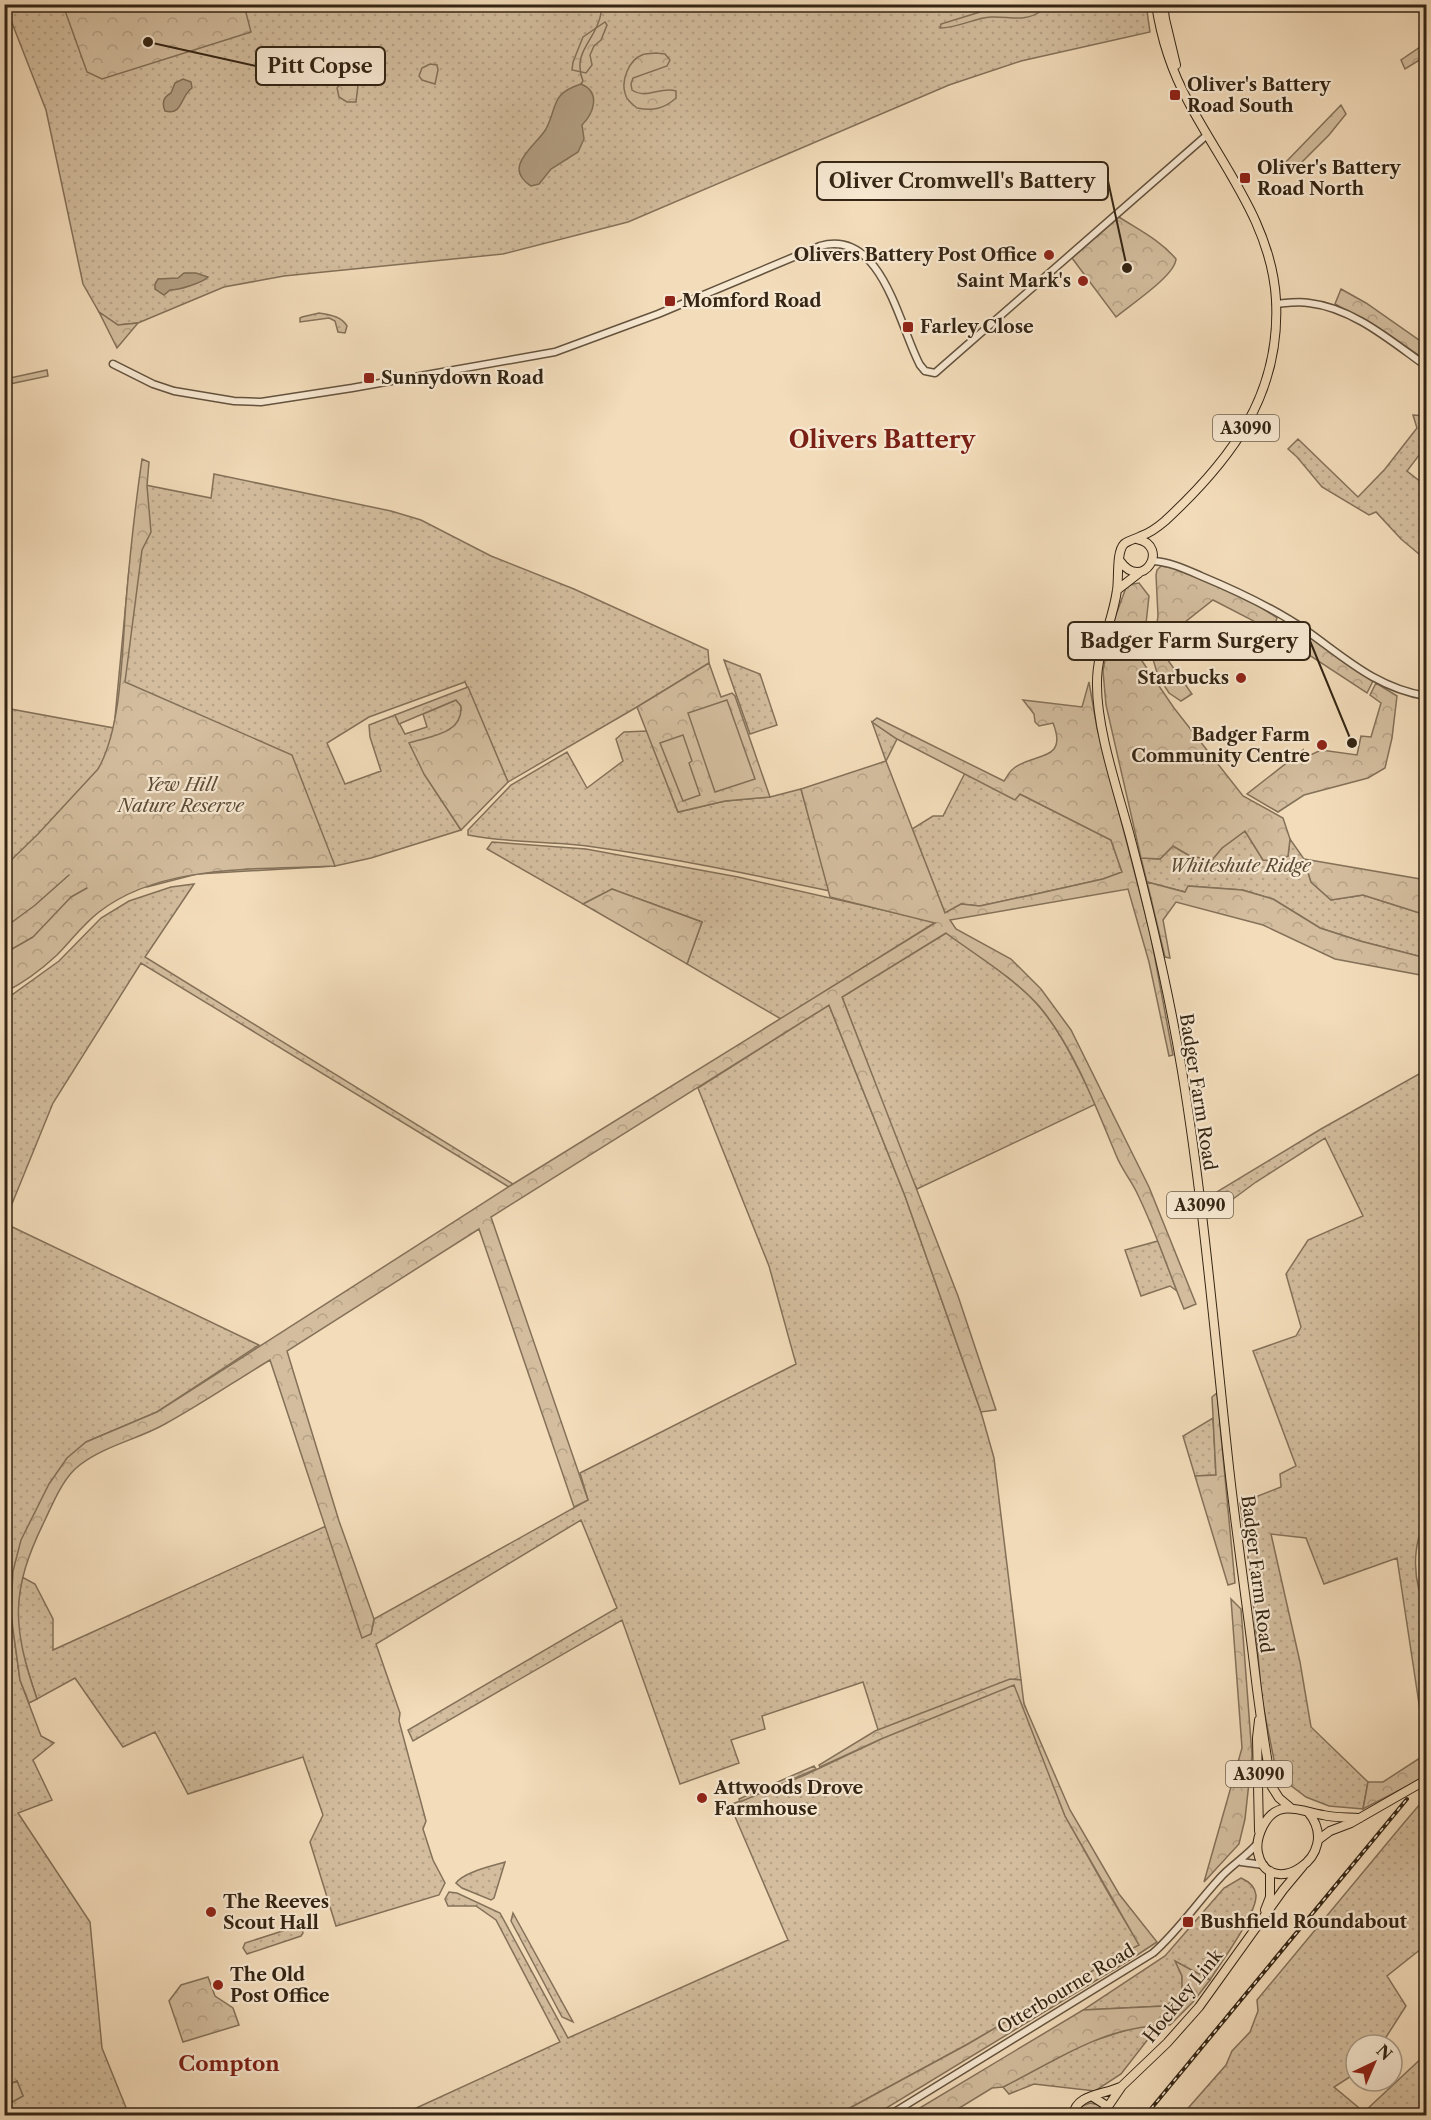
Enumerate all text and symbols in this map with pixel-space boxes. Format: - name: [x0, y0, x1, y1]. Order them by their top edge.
- callout: Pitt Copse: [256, 47, 385, 85]
- text: Pitt Copse: [267, 54, 373, 78]
- place label: Oliver's Battery Road South: [1187, 74, 1332, 117]
- marker: Oliver's Battery Road South: [1168, 88, 1182, 102]
- place label: Oliver's Battery Road North: [1257, 157, 1402, 200]
- callout: Oliver Cromwell's Battery: [817, 162, 1108, 200]
- text: Oliver Cromwell's Battery: [829, 169, 1096, 193]
- marker: Oliver's Battery Road North: [1238, 171, 1252, 185]
- place label: Olivers Battery Post Office: [794, 244, 1037, 266]
- marker: Olivers Battery Post Office: [1042, 248, 1056, 262]
- place label: Saint Mark's: [957, 270, 1071, 292]
- marker: Saint Mark's: [1076, 274, 1090, 288]
- place label: Momford Road: [682, 290, 822, 312]
- marker: Momford Road: [663, 294, 677, 308]
- place label: Farley Close: [920, 316, 1034, 338]
- marker: Farley Close: [901, 320, 915, 334]
- place label: Sunnydown Road: [381, 367, 544, 389]
- marker: Sunnydown Road: [362, 371, 376, 385]
- road number: A3090: [1213, 415, 1279, 441]
- district label: Olivers Battery: [789, 425, 976, 454]
- callout: Badger Farm Surgery: [1068, 622, 1310, 660]
- text: Badger Farm Surgery: [1080, 629, 1299, 653]
- place label: Starbucks: [1137, 667, 1229, 689]
- marker: Starbucks: [1234, 671, 1248, 685]
- place label: Badger Farm Community Centre: [1131, 724, 1310, 767]
- marker: Badger Farm Community Centre: [1315, 738, 1329, 752]
- park label: Yew Hill Nature Reserve: [116, 774, 245, 817]
- park label: Whiteshute Ridge: [1169, 855, 1312, 877]
- street label: Badger Farm Road: [1175, 1012, 1221, 1172]
- road number: A3090: [1167, 1192, 1233, 1218]
- street label: Badger Farm Road: [1236, 1494, 1278, 1654]
- road number: A3090: [1226, 1761, 1292, 1787]
- place label: Attwoods Drove Farmhouse: [713, 1777, 864, 1820]
- marker: Attwoods Drove Farmhouse: [695, 1791, 709, 1805]
- place label: The Reeves Scout Hall: [223, 1891, 329, 1934]
- marker: The Reeves Scout Hall: [204, 1905, 218, 1919]
- place label: Bushfield Roundabout: [1200, 1911, 1408, 1933]
- marker: Bushfield Roundabout: [1181, 1915, 1195, 1929]
- street label: Otterbourne Road: [993, 1939, 1139, 2039]
- street label: Hockley Link: [1139, 1943, 1228, 2047]
- place label: The Old Post Office: [230, 1964, 330, 2007]
- marker: The Old Post Office: [211, 1978, 225, 1992]
- north arrow: [1344, 2033, 1404, 2093]
- text: N: [1372, 2040, 1396, 2064]
- district label: Compton: [178, 2051, 280, 2076]

